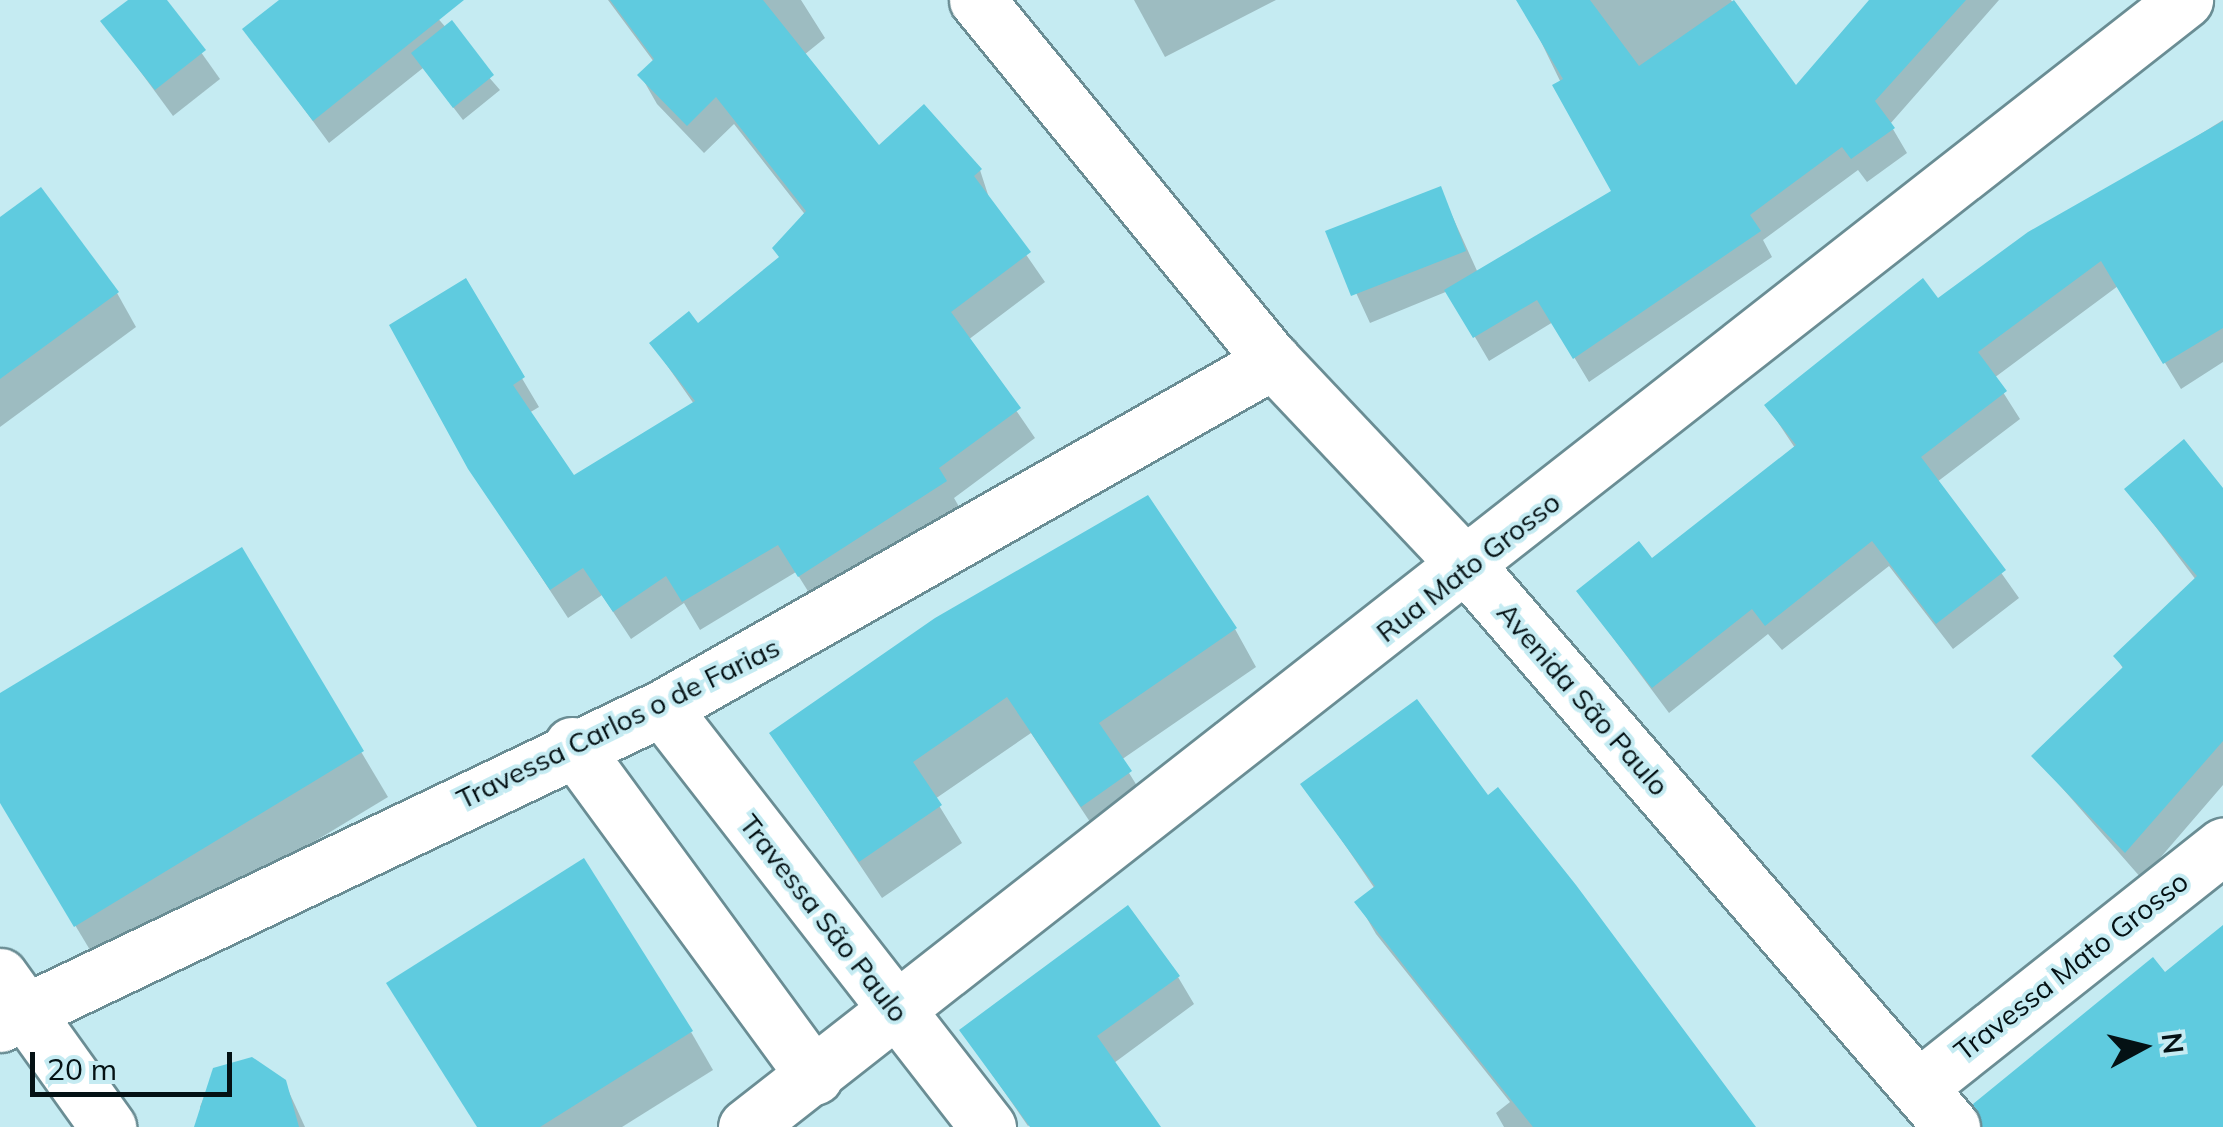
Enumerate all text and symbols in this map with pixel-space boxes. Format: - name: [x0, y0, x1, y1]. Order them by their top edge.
- street label: Rua Mato Grosso: [1370, 485, 1566, 649]
- street label: Avenida São Paulo: [1490, 596, 1676, 802]
- street label: Travessa Carlos o de Farias: [451, 630, 785, 816]
- street label: Travessa São Paulo: [733, 808, 915, 1028]
- street label: Travessa Mato Grosso: [1947, 864, 2195, 1068]
- north arrow: [2093, 997, 2193, 1097]
- text: N: [2155, 1031, 2192, 1056]
- scale bar: [35, 1032, 238, 1094]
- text: 20 m: [47, 1050, 117, 1088]

